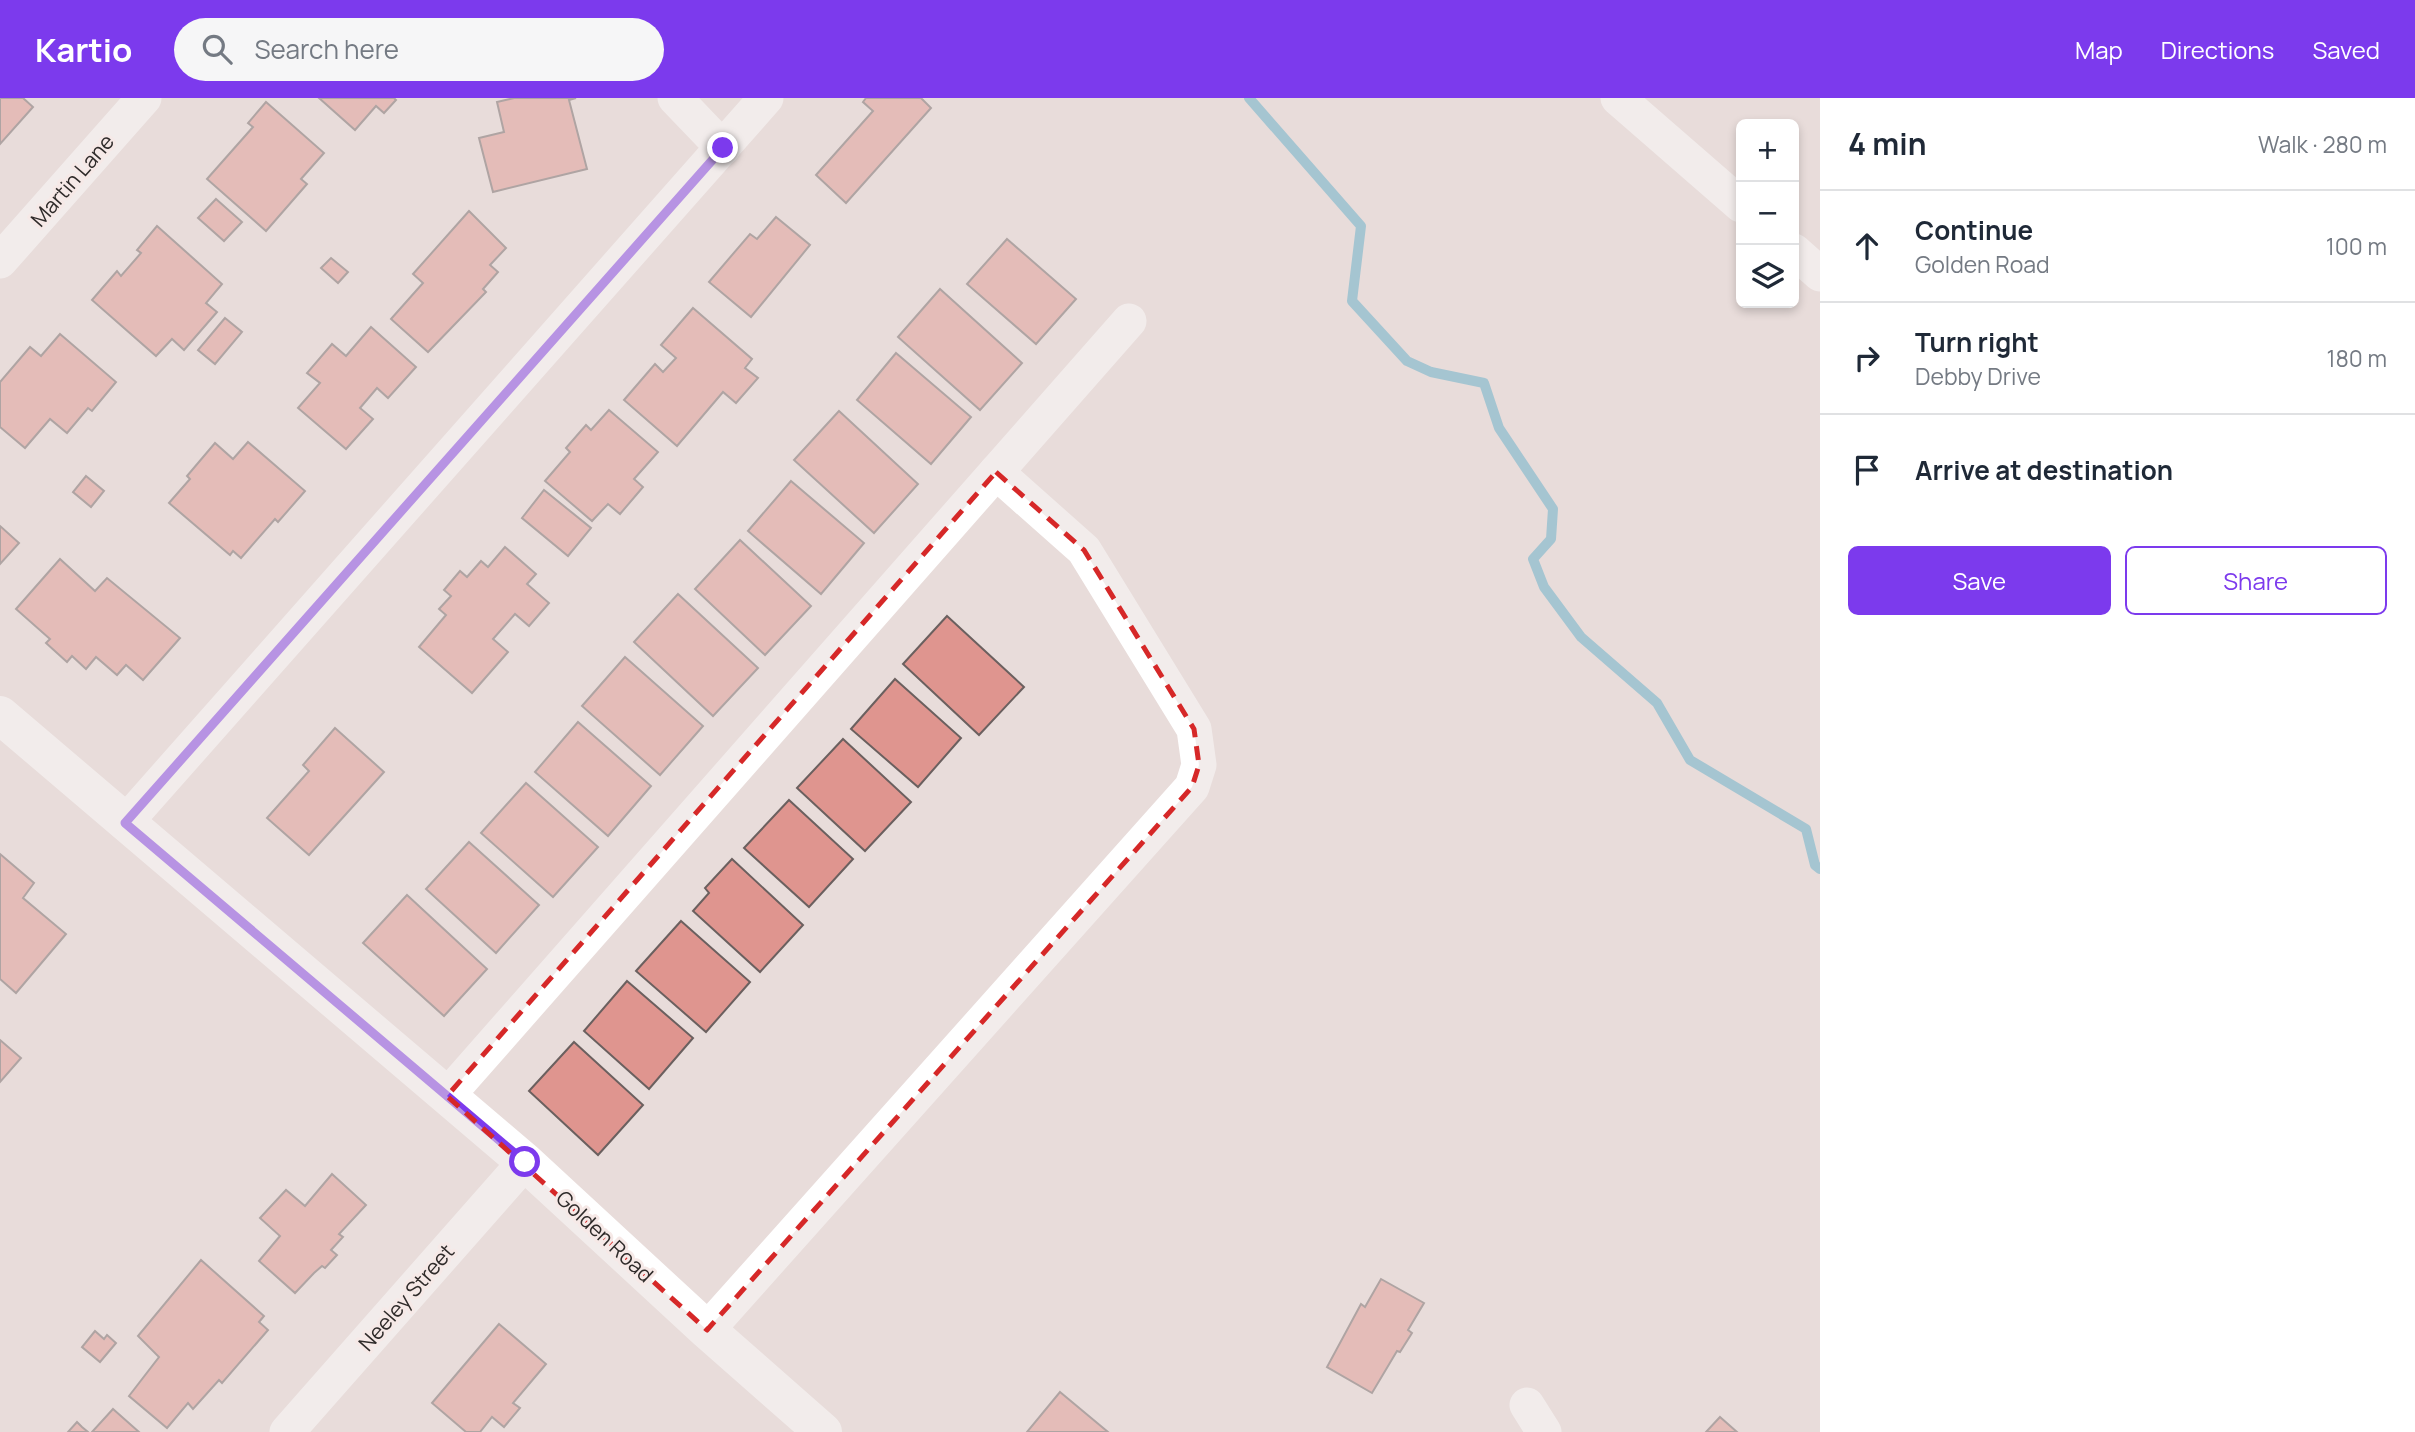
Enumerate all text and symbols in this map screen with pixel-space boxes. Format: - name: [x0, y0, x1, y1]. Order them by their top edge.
- search box: [174, 18, 664, 81]
- text: Kartio: [35, 27, 132, 72]
- icon: search: [198, 30, 236, 68]
- text: Search here: [254, 31, 399, 67]
- text: Map: [2075, 33, 2123, 66]
- text: Directions: [2161, 33, 2274, 66]
- text: Saved: [2312, 33, 2380, 66]
- map controls: [1736, 119, 1799, 308]
- button: +: [1736, 119, 1799, 182]
- text: 4 min: [1848, 123, 1926, 164]
- street label: Martin Lane: [24, 128, 120, 232]
- text: Walk · 280 m: [2258, 128, 2387, 160]
- route end: [707, 132, 738, 163]
- button: −: [1736, 182, 1799, 245]
- text: Continue: [1915, 212, 2033, 248]
- icon: ahead: [1848, 227, 1886, 265]
- text: 100 m: [2326, 230, 2387, 262]
- button: layers: [1736, 245, 1799, 308]
- text: Golden Road: [1915, 248, 2050, 280]
- text: Turn right: [1915, 324, 2039, 360]
- icon: right: [1848, 339, 1886, 377]
- text: 180 m: [2327, 342, 2387, 374]
- text: Debby Drive: [1915, 360, 2041, 392]
- icon: arrive: [1848, 451, 1886, 489]
- text: Arrive at destination: [1915, 452, 2173, 488]
- button: Save: [1848, 546, 2111, 615]
- button: Share: [2125, 546, 2387, 615]
- route start: [509, 1146, 540, 1177]
- street label: Golden Road: [550, 1184, 660, 1288]
- street label: Neeley Street: [352, 1238, 460, 1356]

